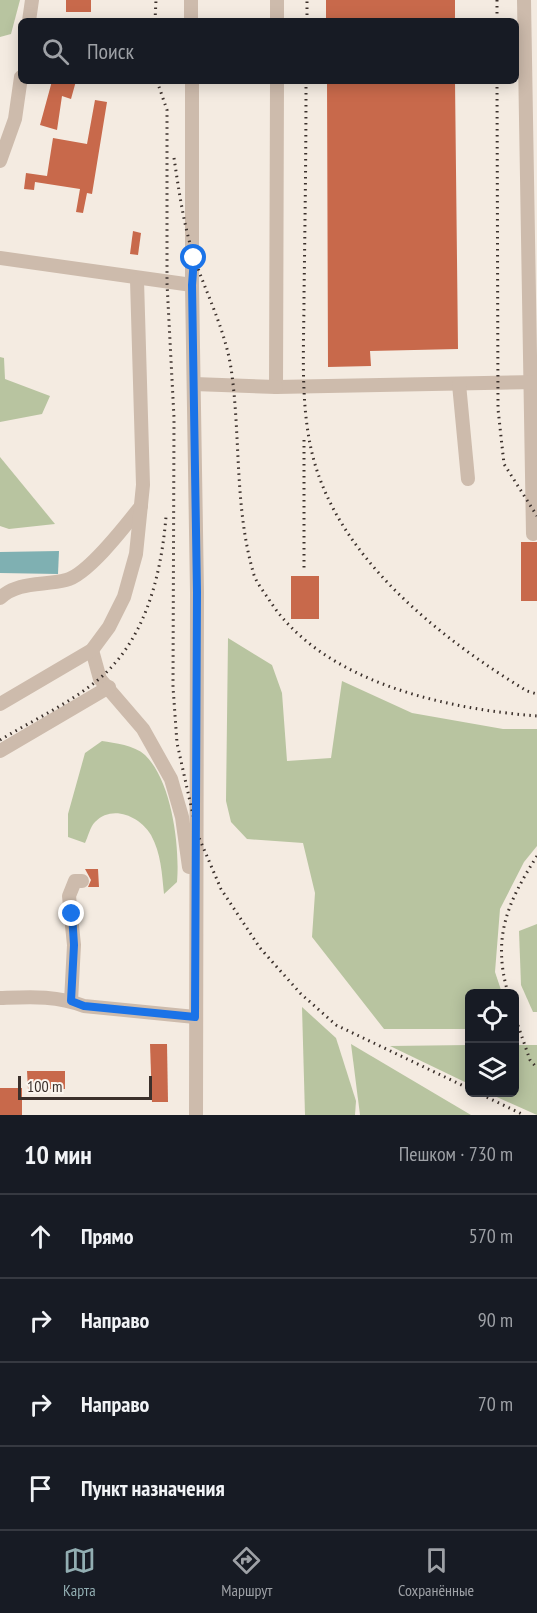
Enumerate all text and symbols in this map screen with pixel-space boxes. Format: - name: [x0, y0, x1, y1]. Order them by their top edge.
- search box: [18, 18, 519, 84]
- icon: search: [39, 35, 72, 68]
- text: Поиск: [87, 37, 134, 65]
- route start: [180, 244, 206, 270]
- route end: [58, 900, 84, 926]
- map controls: [465, 989, 519, 1097]
- button: locate: [465, 989, 519, 1043]
- button: layers: [465, 1043, 519, 1097]
- scale bar: [18, 1073, 152, 1100]
- text: 100 m: [27, 1076, 62, 1096]
- text: 10 мин: [24, 1138, 92, 1171]
- text: Пешком · 730 m: [399, 1141, 513, 1167]
- icon: ahead: [24, 1220, 57, 1253]
- text: Прямо: [81, 1222, 134, 1250]
- text: 570 m: [469, 1223, 513, 1249]
- icon: right: [24, 1304, 57, 1337]
- text: Направо: [81, 1306, 149, 1334]
- text: 90 m: [478, 1307, 513, 1333]
- icon: right: [24, 1388, 57, 1421]
- text: Направо: [81, 1390, 149, 1418]
- text: 70 m: [478, 1391, 513, 1417]
- icon: arrive: [24, 1472, 57, 1505]
- text: Пункт назначения: [81, 1474, 225, 1502]
- tab: Карта: [63, 1544, 96, 1600]
- tab: Маршрут: [221, 1544, 272, 1600]
- tab: Сохранённые: [398, 1544, 474, 1600]

